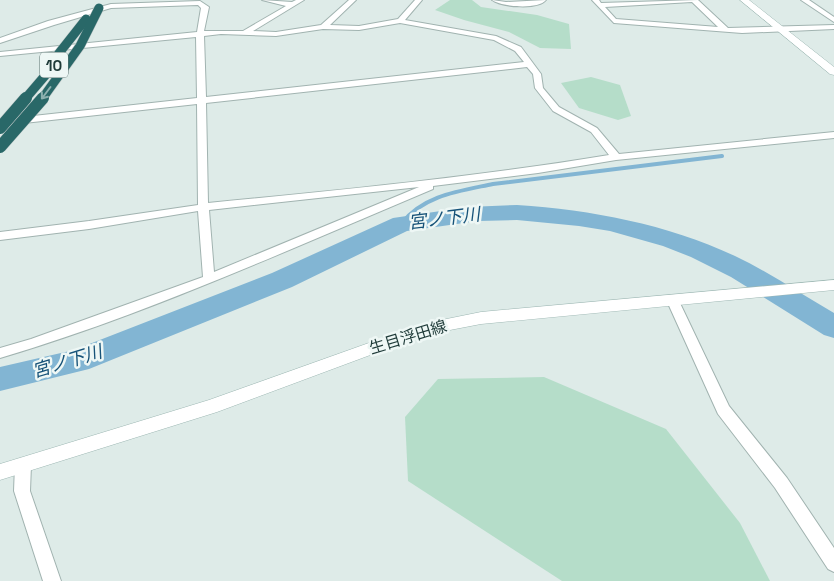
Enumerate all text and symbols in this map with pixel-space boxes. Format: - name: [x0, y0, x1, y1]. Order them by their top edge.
- road number: 10: [40, 52, 68, 78]
- one-way arrow: [40, 86, 51, 99]
- water label: 宮ノ下川: [407, 202, 483, 234]
- street label: 生目浮田線: [367, 315, 449, 359]
- water label: 宮ノ下川: [29, 339, 107, 383]

